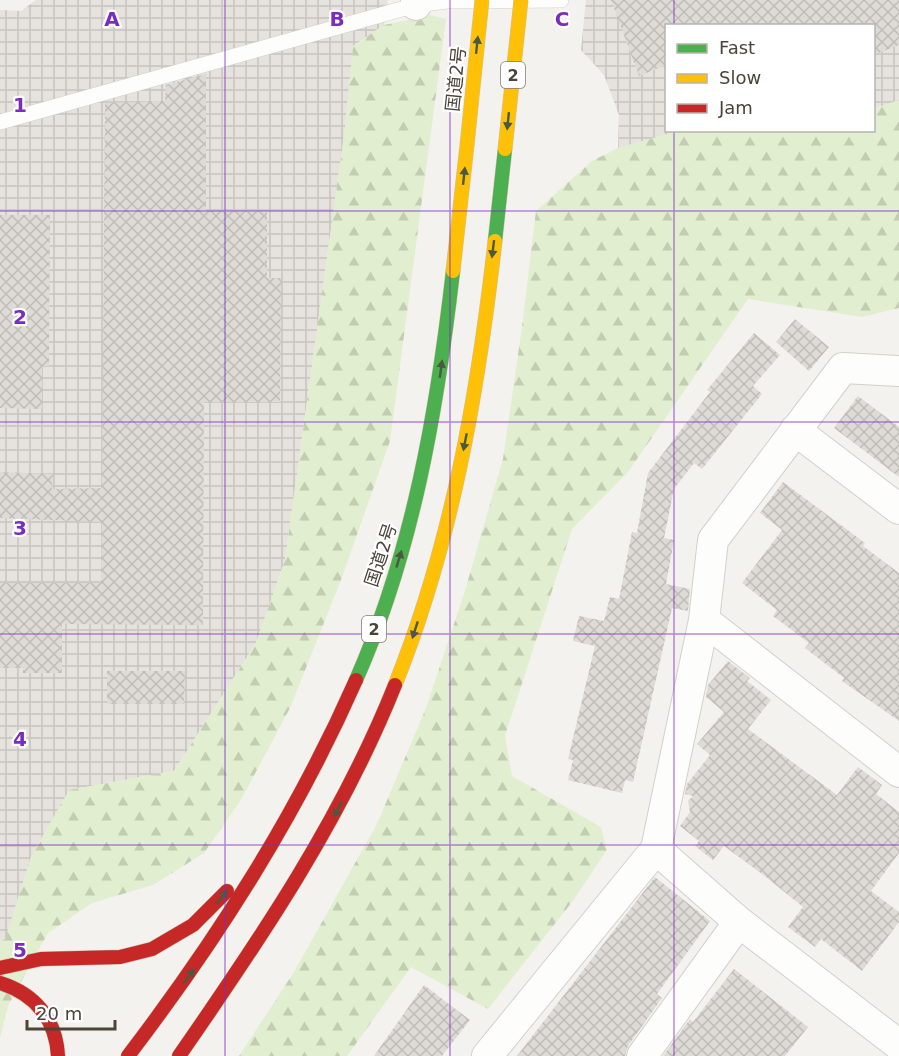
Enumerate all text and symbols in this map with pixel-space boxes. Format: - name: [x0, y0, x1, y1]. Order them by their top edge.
- text: A: [104, 7, 120, 31]
- text: B: [329, 7, 345, 31]
- text: C: [555, 7, 569, 31]
- legend: [665, 24, 875, 132]
- one-way arrow: [472, 36, 482, 55]
- text: Fast: [719, 37, 755, 58]
- street label: 国道2号: [442, 45, 469, 113]
- road number: 2: [501, 62, 525, 88]
- text: Slow: [719, 67, 761, 88]
- text: 1: [13, 93, 27, 117]
- text: Jam: [718, 97, 753, 118]
- one-way arrow: [503, 111, 513, 130]
- one-way arrow: [459, 166, 469, 185]
- one-way arrow: [488, 239, 498, 258]
- text: 2: [13, 305, 27, 329]
- one-way arrow: [437, 360, 446, 379]
- one-way arrow: [460, 432, 469, 451]
- text: 3: [13, 516, 27, 540]
- street label: 国道2号: [360, 520, 401, 589]
- one-way arrow: [395, 550, 404, 568]
- road number: 2: [362, 616, 386, 642]
- one-way arrow: [409, 621, 419, 639]
- text: 4: [13, 727, 27, 751]
- one-way arrow: [333, 800, 343, 818]
- one-way arrow: [216, 889, 228, 904]
- text: 5: [13, 938, 27, 962]
- one-way arrow: [183, 968, 195, 984]
- scale bar: [27, 993, 116, 1031]
- text: 20 m: [36, 1003, 82, 1024]

